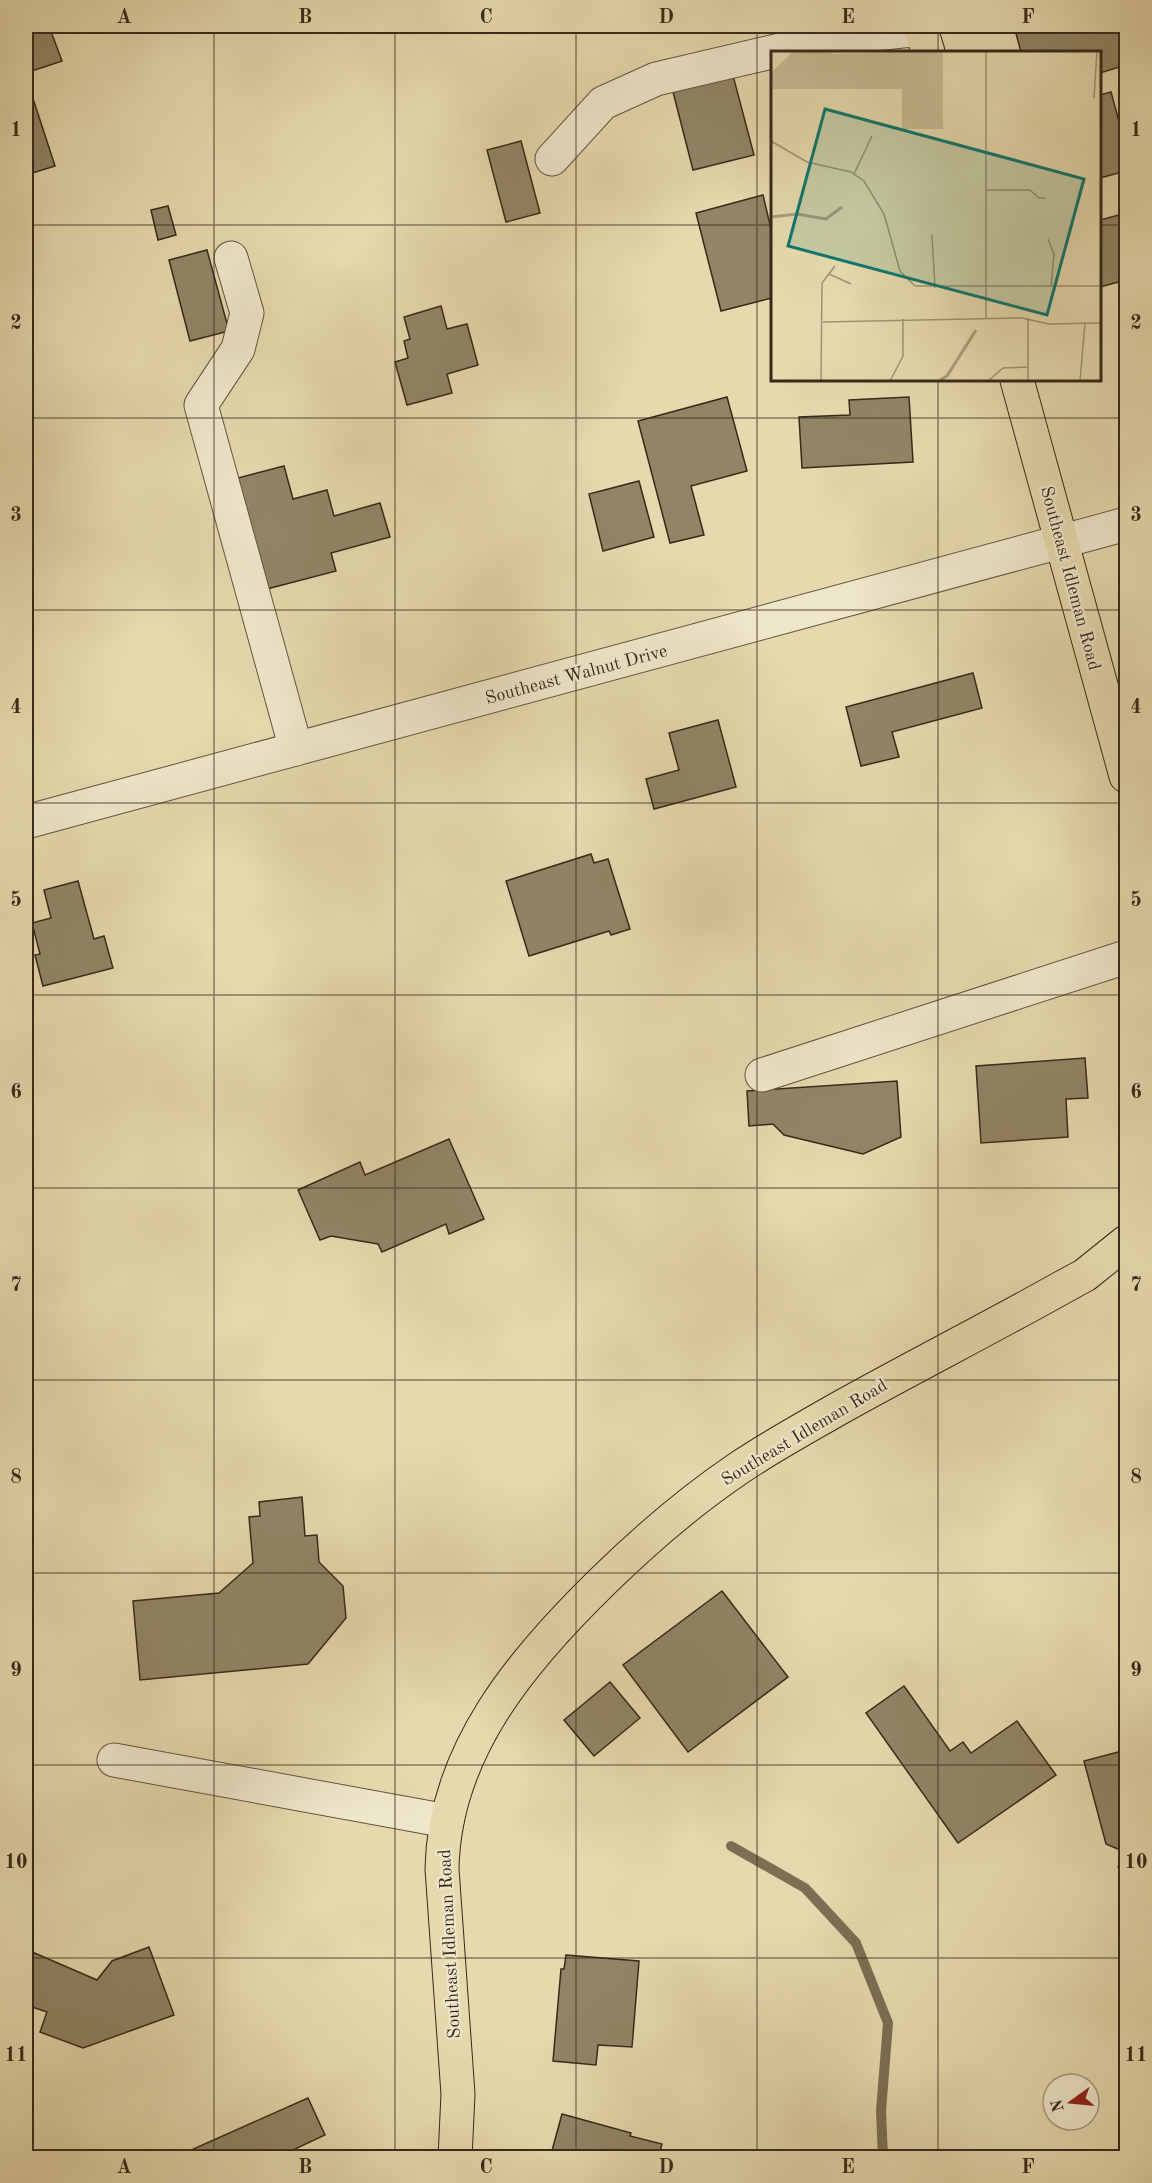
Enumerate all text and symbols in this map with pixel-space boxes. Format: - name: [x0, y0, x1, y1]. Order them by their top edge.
- text: A: [116, 8, 132, 28]
- text: B: [298, 8, 312, 28]
- text: C: [479, 8, 493, 28]
- text: D: [658, 8, 674, 28]
- text: E: [841, 8, 855, 28]
- text: F: [1021, 8, 1035, 28]
- inset map: [771, 51, 1101, 381]
- text: 1: [10, 121, 22, 141]
- text: 1: [1130, 121, 1142, 141]
- text: 2: [10, 314, 22, 334]
- text: 2: [1130, 314, 1142, 334]
- street label: Southeast Idleman Road: [1037, 484, 1103, 672]
- text: 3: [10, 506, 22, 526]
- text: 3: [1130, 506, 1142, 526]
- street label: Southeast Walnut Drive: [483, 642, 669, 708]
- text: 4: [10, 698, 22, 718]
- text: 4: [1130, 698, 1142, 718]
- text: 5: [10, 890, 22, 911]
- text: 5: [1130, 890, 1142, 911]
- text: 6: [10, 1083, 22, 1103]
- text: 6: [1130, 1083, 1142, 1103]
- text: 7: [10, 1276, 22, 1296]
- text: 7: [1130, 1276, 1142, 1296]
- street label: Southeast Idleman Road: [719, 1376, 890, 1489]
- text: 8: [10, 1468, 22, 1488]
- text: 8: [1130, 1468, 1142, 1488]
- text: 9: [10, 1661, 22, 1681]
- text: 9: [1130, 1661, 1142, 1681]
- street label: Southeast Idleman Road: [436, 1849, 464, 2039]
- text: 10: [4, 1853, 28, 1873]
- text: 10: [1124, 1853, 1148, 1873]
- text: 11: [4, 2046, 28, 2066]
- text: 11: [1124, 2046, 1148, 2066]
- north arrow: [1041, 2072, 1101, 2132]
- text: N: [1049, 2097, 1068, 2113]
- text: A: [116, 2158, 132, 2178]
- text: B: [298, 2158, 312, 2178]
- text: C: [479, 2158, 493, 2178]
- text: D: [658, 2158, 674, 2178]
- text: E: [841, 2158, 855, 2178]
- text: F: [1021, 2158, 1035, 2178]

